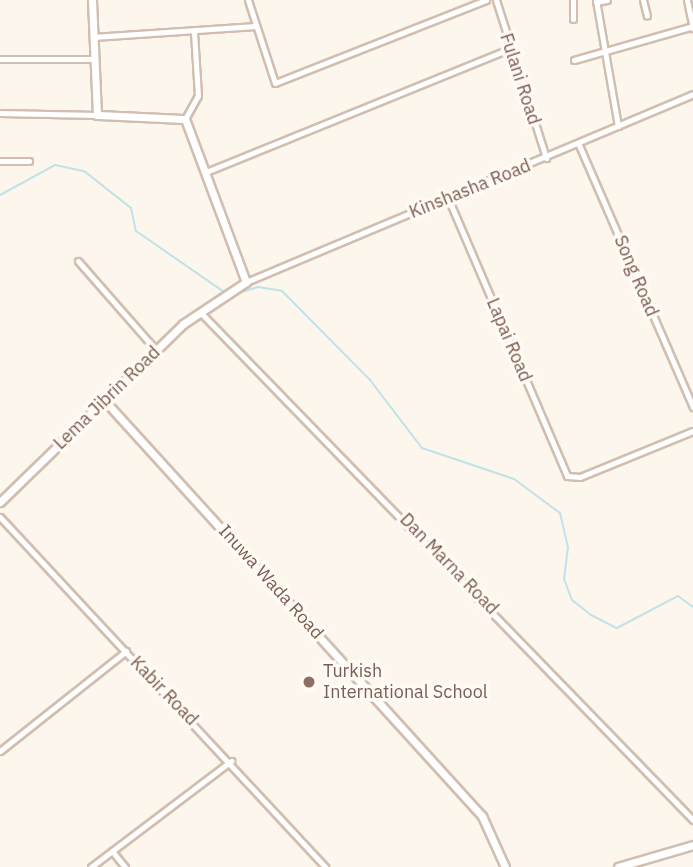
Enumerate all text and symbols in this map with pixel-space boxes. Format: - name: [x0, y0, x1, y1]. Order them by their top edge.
- street label: Fulani Road: [495, 31, 545, 127]
- street label: Kinshasha Road: [406, 155, 534, 223]
- street label: Song Road: [609, 232, 663, 320]
- street label: Lapai Road: [482, 295, 536, 385]
- street label: Lema Jibrin Road: [49, 342, 165, 454]
- street label: Dan Marna Road: [395, 509, 503, 619]
- street label: Inuwa Wada Road: [214, 520, 328, 644]
- street label: Kabir Road: [126, 652, 202, 730]
- place label: Turkish International School: [323, 661, 488, 704]
- marker: Turkish International School: [301, 674, 317, 690]

